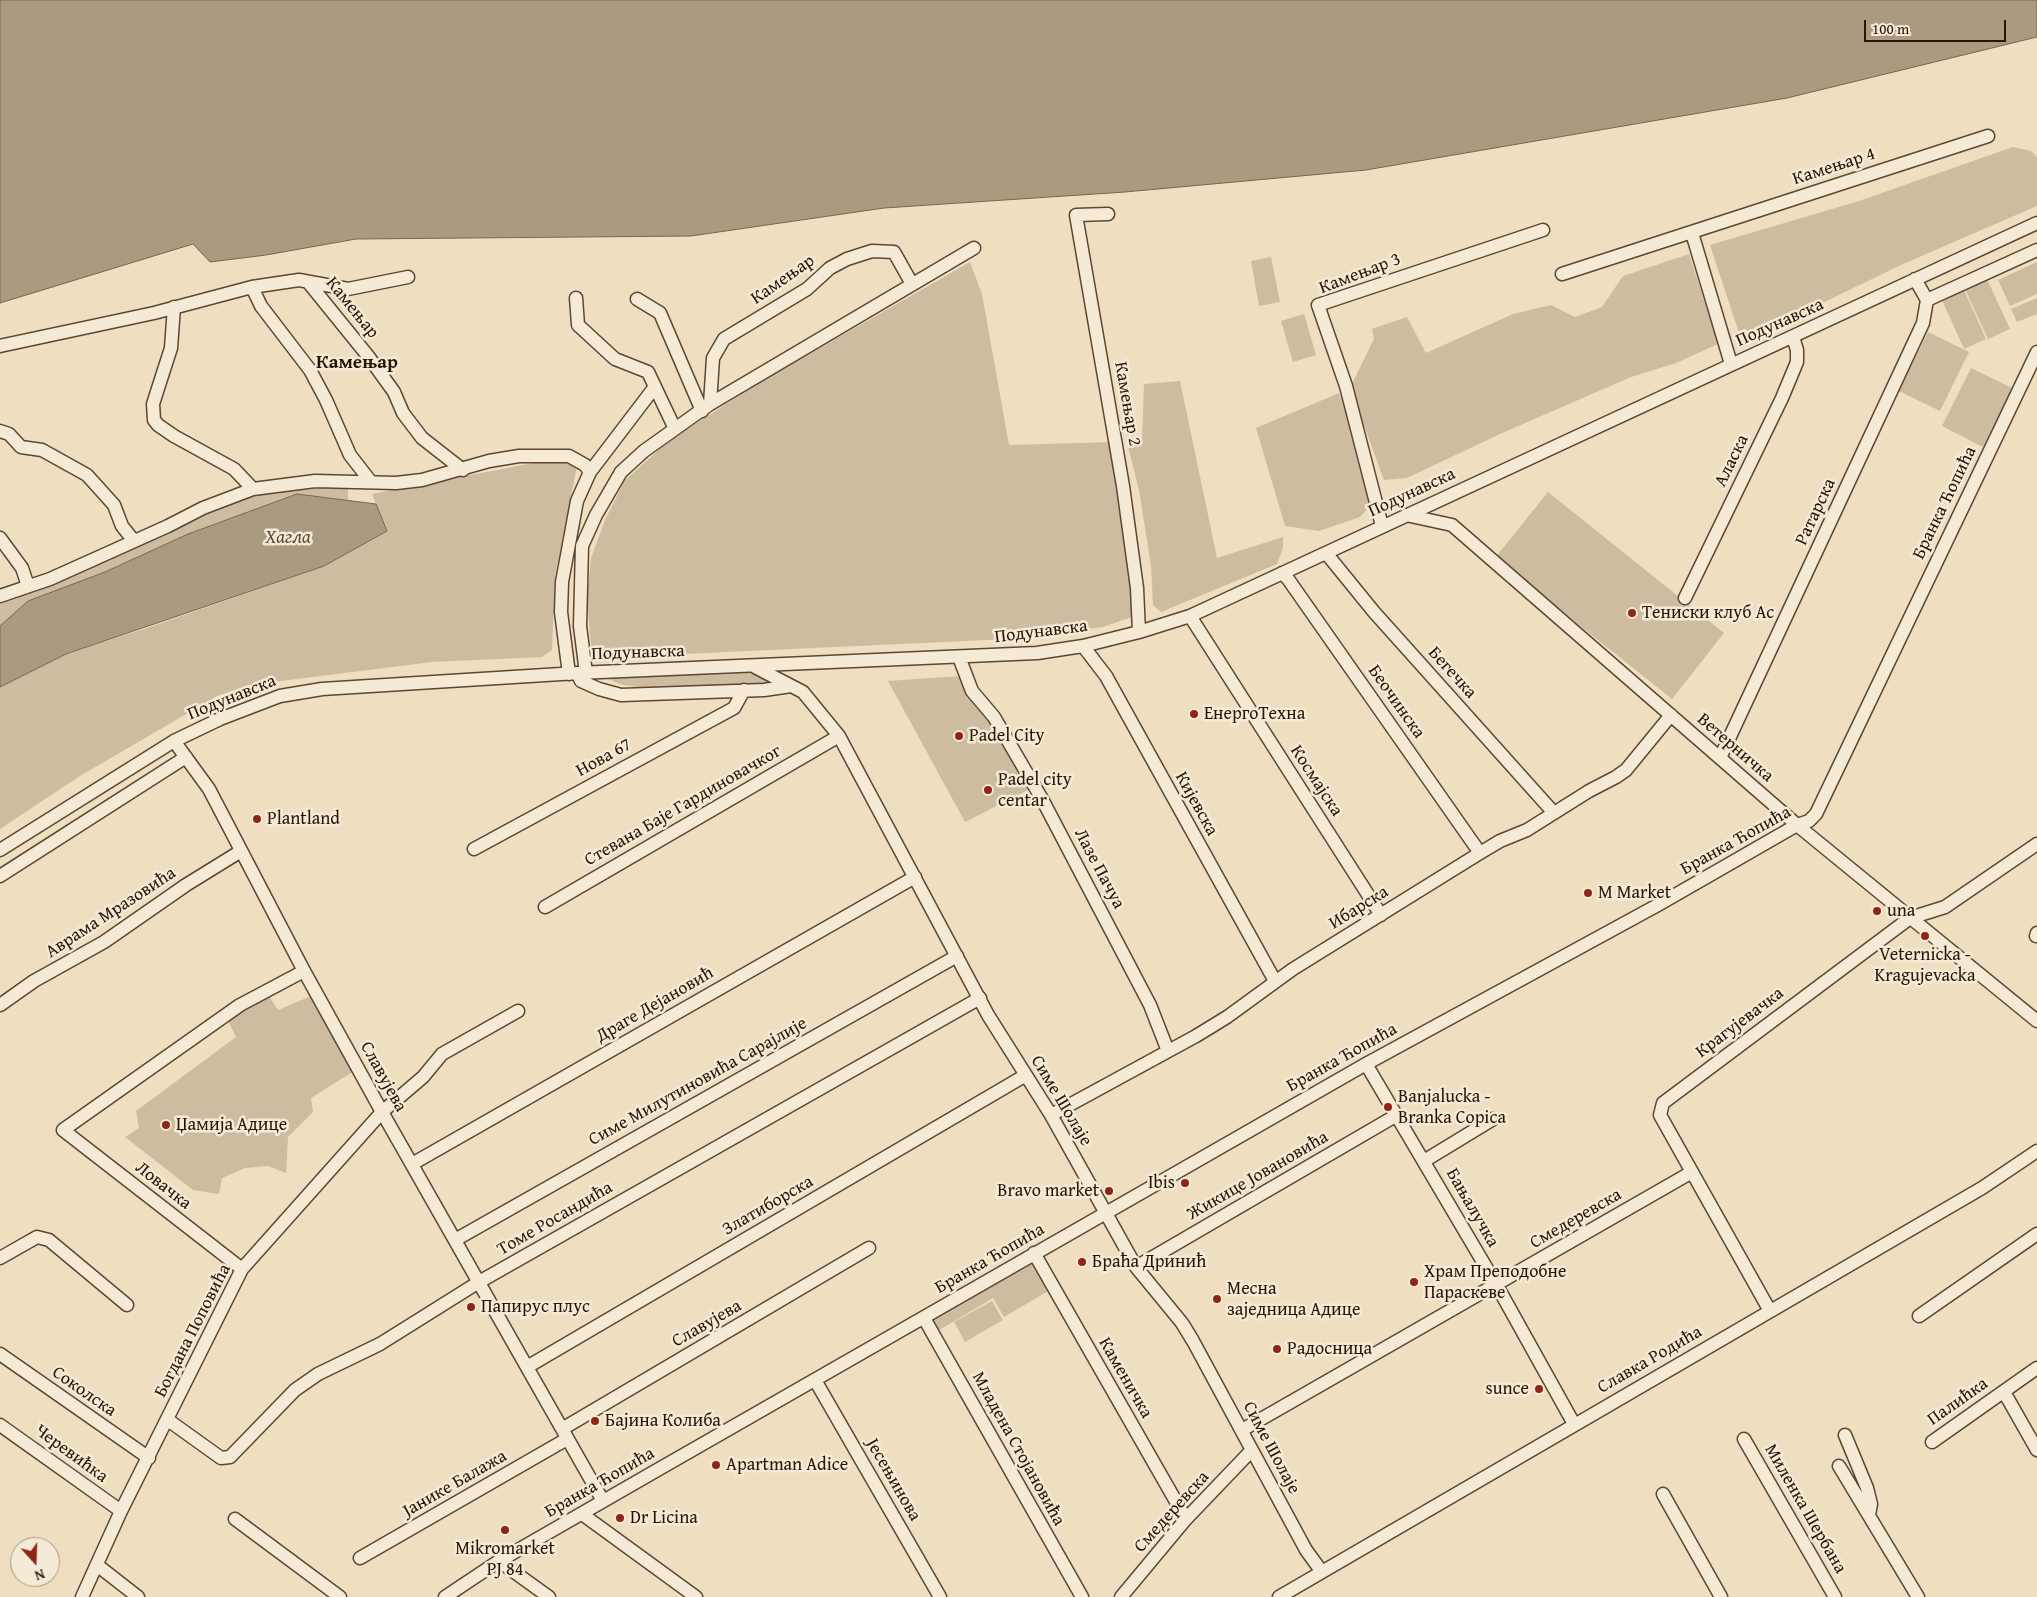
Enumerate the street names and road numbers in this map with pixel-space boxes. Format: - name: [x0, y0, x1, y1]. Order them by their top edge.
- street label: Камењар 4: [1790, 144, 1878, 190]
- street label: Камењар 3: [1316, 249, 1404, 299]
- street label: Камењар: [747, 250, 819, 310]
- street label: Камењар: [321, 273, 383, 343]
- street label: Подунавска: [1733, 294, 1827, 352]
- street label: Камењар 2: [1109, 360, 1145, 448]
- street label: Аласка: [1710, 431, 1754, 491]
- street label: Бранка Ћопића: [1908, 443, 1982, 563]
- street label: Подунавска: [1365, 463, 1459, 523]
- street label: Ратарска: [1791, 475, 1841, 549]
- street label: Подунавска: [993, 616, 1089, 648]
- street label: Подунавска: [591, 641, 685, 665]
- street label: Бегечка: [1423, 643, 1481, 703]
- street label: Беочинска: [1363, 661, 1429, 743]
- street label: Подунавска: [185, 670, 279, 726]
- street label: Ветерничка: [1692, 709, 1778, 787]
- street label: Нова 67: [573, 734, 635, 782]
- street label: Стевана Баје Гардиновачког: [581, 741, 785, 871]
- street label: Космајска: [1285, 741, 1347, 821]
- street label: Кијевска: [1170, 768, 1222, 840]
- street label: Бранка Ћопића: [1677, 802, 1795, 880]
- street label: Лазе Пачуа: [1069, 825, 1129, 913]
- street label: Аврама Мразовића: [42, 863, 180, 963]
- street label: Ибарска: [1325, 881, 1393, 935]
- street label: Драге Дејановић: [592, 963, 718, 1047]
- street label: Крагујевачка: [1692, 983, 1788, 1063]
- street label: Симе Милутиновића Сарајлије: [585, 1013, 811, 1151]
- street label: Бранка Ћопића: [1283, 1019, 1401, 1097]
- street label: Славујева: [355, 1038, 411, 1116]
- street label: Симе Шолаје: [1026, 1052, 1096, 1150]
- street label: Жикице Јовановића: [1184, 1127, 1332, 1225]
- street label: Ловачка: [131, 1157, 195, 1215]
- street label: Бањалучка: [1441, 1165, 1503, 1251]
- street label: Златиборска: [719, 1171, 817, 1241]
- street label: Томе Росандића: [493, 1177, 617, 1261]
- street label: Смедеревска: [1526, 1184, 1626, 1254]
- street label: Бранка Ћопића: [931, 1219, 1049, 1299]
- street label: Богдана Поповића: [150, 1261, 236, 1401]
- street label: Славујева: [668, 1295, 746, 1353]
- street label: Славка Родића: [1594, 1321, 1706, 1399]
- street label: Каменичка: [1093, 1334, 1157, 1422]
- street label: Соколска: [48, 1362, 120, 1422]
- street label: Младена Стојановића: [967, 1368, 1069, 1530]
- street label: Палићка: [1924, 1373, 1992, 1431]
- street label: Симе Шолаје: [1238, 1398, 1304, 1498]
- street label: Черевићка: [30, 1420, 112, 1488]
- street label: Јесењинова: [861, 1435, 925, 1525]
- street label: Миленка Шербана: [1759, 1441, 1851, 1577]
- street label: Бранка Ћопића: [541, 1443, 659, 1523]
- street label: Јанике Балажа: [399, 1446, 511, 1522]
- street label: Смедеревска: [1130, 1467, 1214, 1557]

